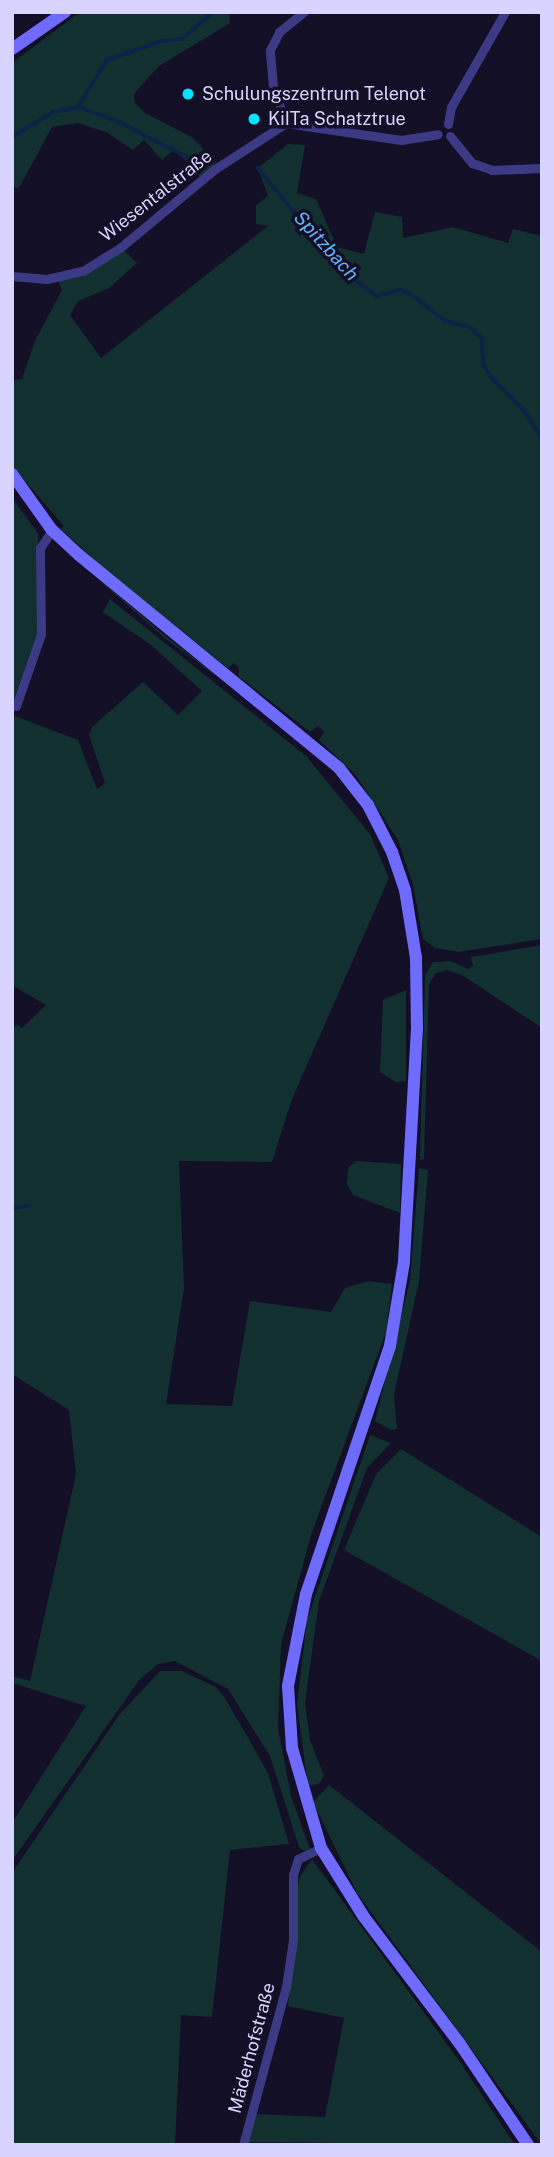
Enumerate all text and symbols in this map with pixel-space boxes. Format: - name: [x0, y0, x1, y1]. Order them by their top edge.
- place label: Schulungszentrum Telenot: [202, 83, 426, 105]
- marker: Schulungszentrum Telenot: [180, 86, 196, 102]
- place label: KiITa Schatztrue: [268, 108, 406, 130]
- marker: KiITa Schatztrue: [246, 111, 262, 127]
- street label: Wiesentalstraße: [96, 145, 216, 247]
- water label: Spitzbach: [289, 207, 363, 285]
- street label: Mäderhofstraße: [224, 1980, 280, 2116]

